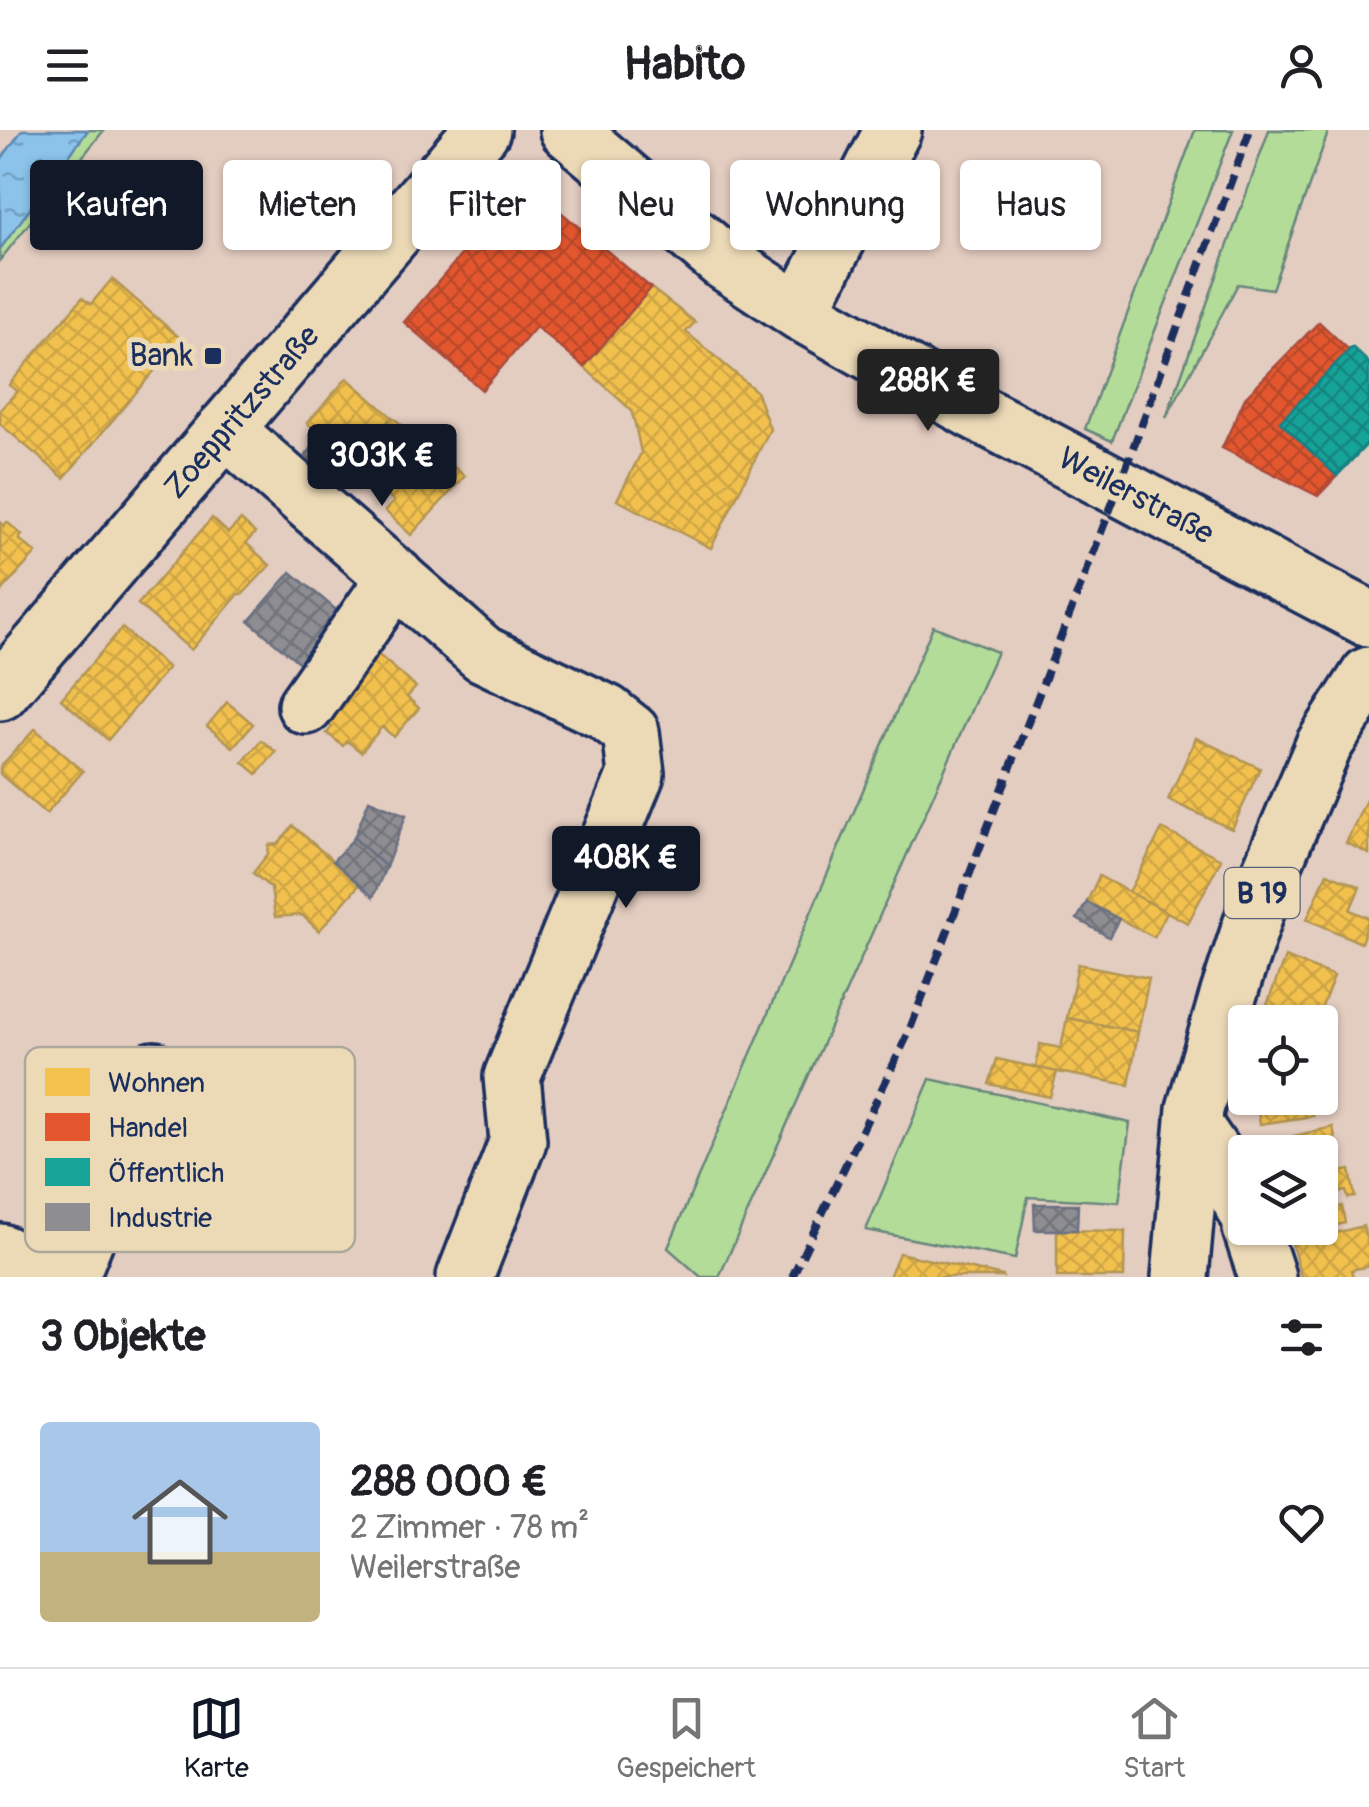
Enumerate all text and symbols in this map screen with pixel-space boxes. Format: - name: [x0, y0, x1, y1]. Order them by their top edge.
- text: Habito: [624, 37, 745, 93]
- icon: menu: [40, 38, 95, 93]
- icon: person: [1274, 38, 1329, 93]
- chip: Kaufen: [30, 160, 203, 250]
- chip: Mieten: [223, 160, 392, 250]
- chip: Filter: [412, 160, 561, 250]
- chip: Neu: [581, 160, 710, 250]
- chip: Wohnung: [730, 160, 940, 250]
- chip: Haus: [960, 160, 1101, 250]
- street label: Zoeppritzstraße: [156, 317, 328, 507]
- place label: Bank: [130, 336, 193, 376]
- marker: Bank: [202, 345, 224, 367]
- pin: 288K €: [847, 349, 1009, 434]
- text: 288K €: [879, 361, 977, 401]
- pin: 303K €: [301, 424, 463, 509]
- text: 303K €: [330, 436, 434, 476]
- street label: Weilerstraße: [1051, 438, 1221, 554]
- pin: 408K €: [545, 826, 707, 911]
- text: 408K €: [574, 838, 678, 878]
- road number: B 19: [1224, 868, 1300, 918]
- map controls: [1228, 1005, 1338, 1245]
- button: locate: [1228, 1005, 1338, 1115]
- legend: [25, 1047, 355, 1252]
- text: Wohnen: [108, 1066, 205, 1101]
- text: Handel: [108, 1111, 188, 1146]
- button: layers: [1228, 1135, 1338, 1245]
- text: Öffentlich: [108, 1156, 224, 1191]
- text: Industrie: [108, 1201, 212, 1236]
- icon: filters: [1274, 1310, 1329, 1365]
- text: 3 Objekte: [40, 1311, 205, 1363]
- text: 288 000 €: [350, 1456, 548, 1508]
- icon: home: [120, 1462, 240, 1582]
- icon: heart: [1274, 1495, 1329, 1550]
- text: 2 Zimmer · 78 m²: [350, 1508, 589, 1548]
- text: Weilerstraße: [350, 1548, 520, 1588]
- tab: Karte: [184, 1691, 249, 1786]
- tab: Gespeichert: [616, 1691, 756, 1786]
- tab: Start: [1123, 1691, 1185, 1786]

